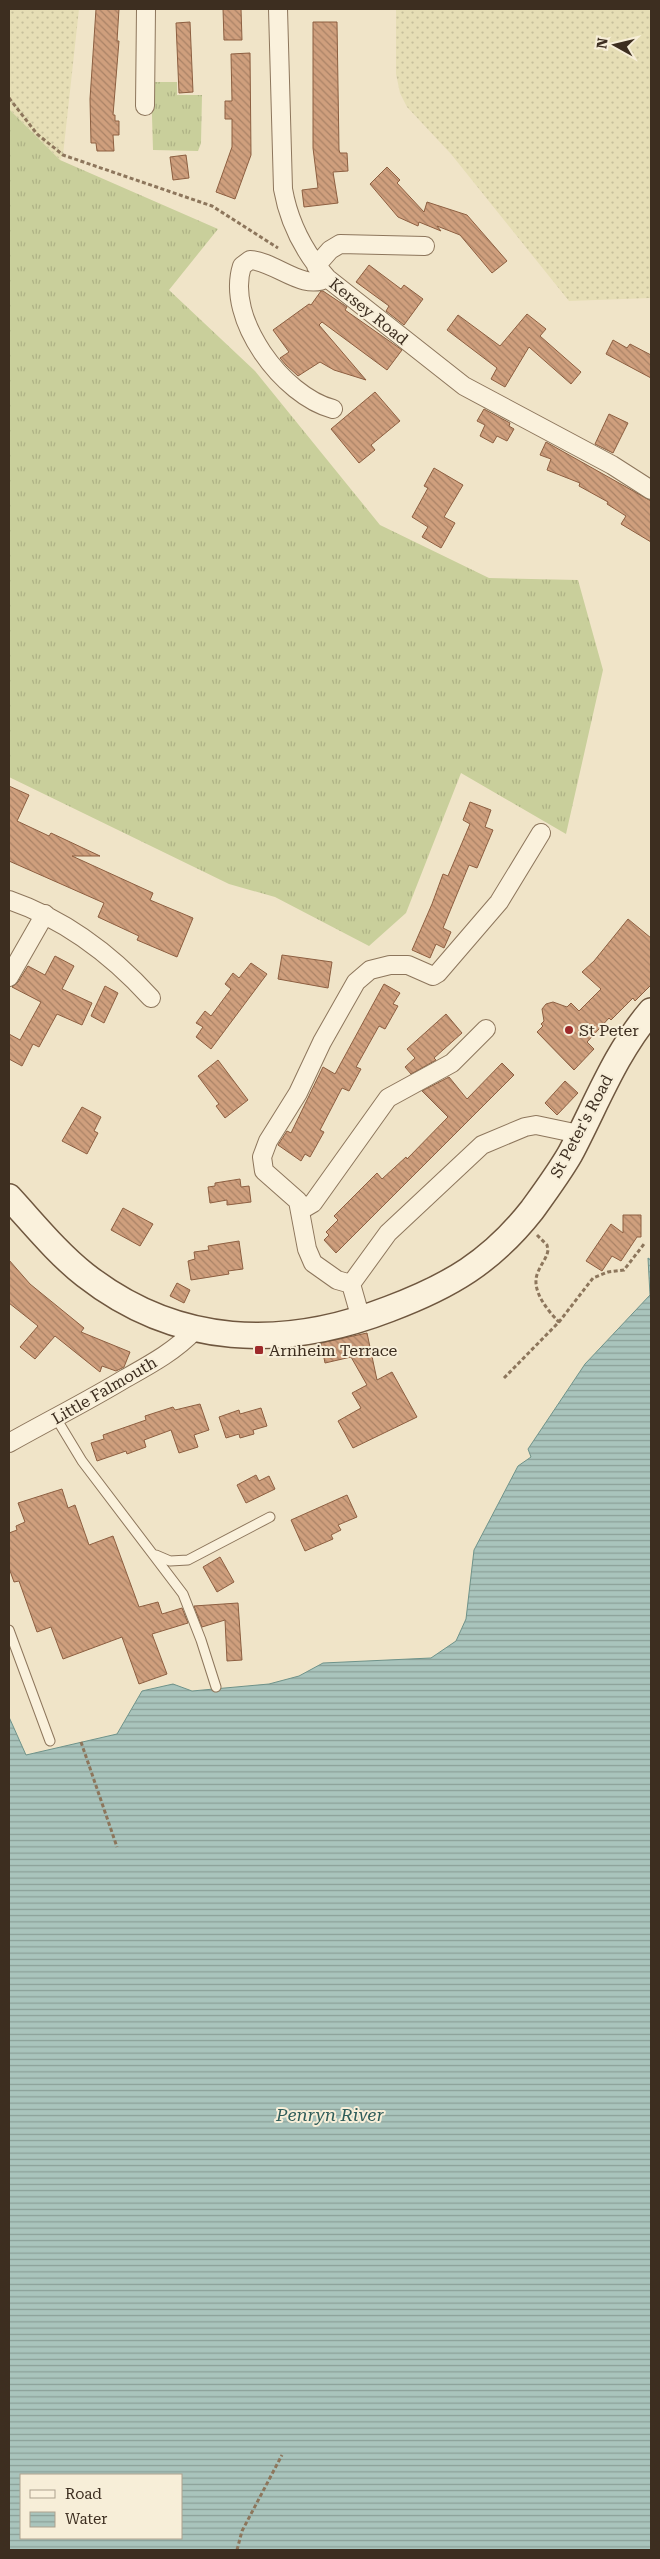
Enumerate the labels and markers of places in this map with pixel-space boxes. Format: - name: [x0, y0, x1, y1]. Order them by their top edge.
- place label: St Peter: [579, 1021, 639, 1040]
- marker: St Peter: [563, 1024, 575, 1036]
- place label: Arnheim Terrace: [269, 1341, 398, 1360]
- marker: Arnheim Terrace: [253, 1344, 265, 1356]

